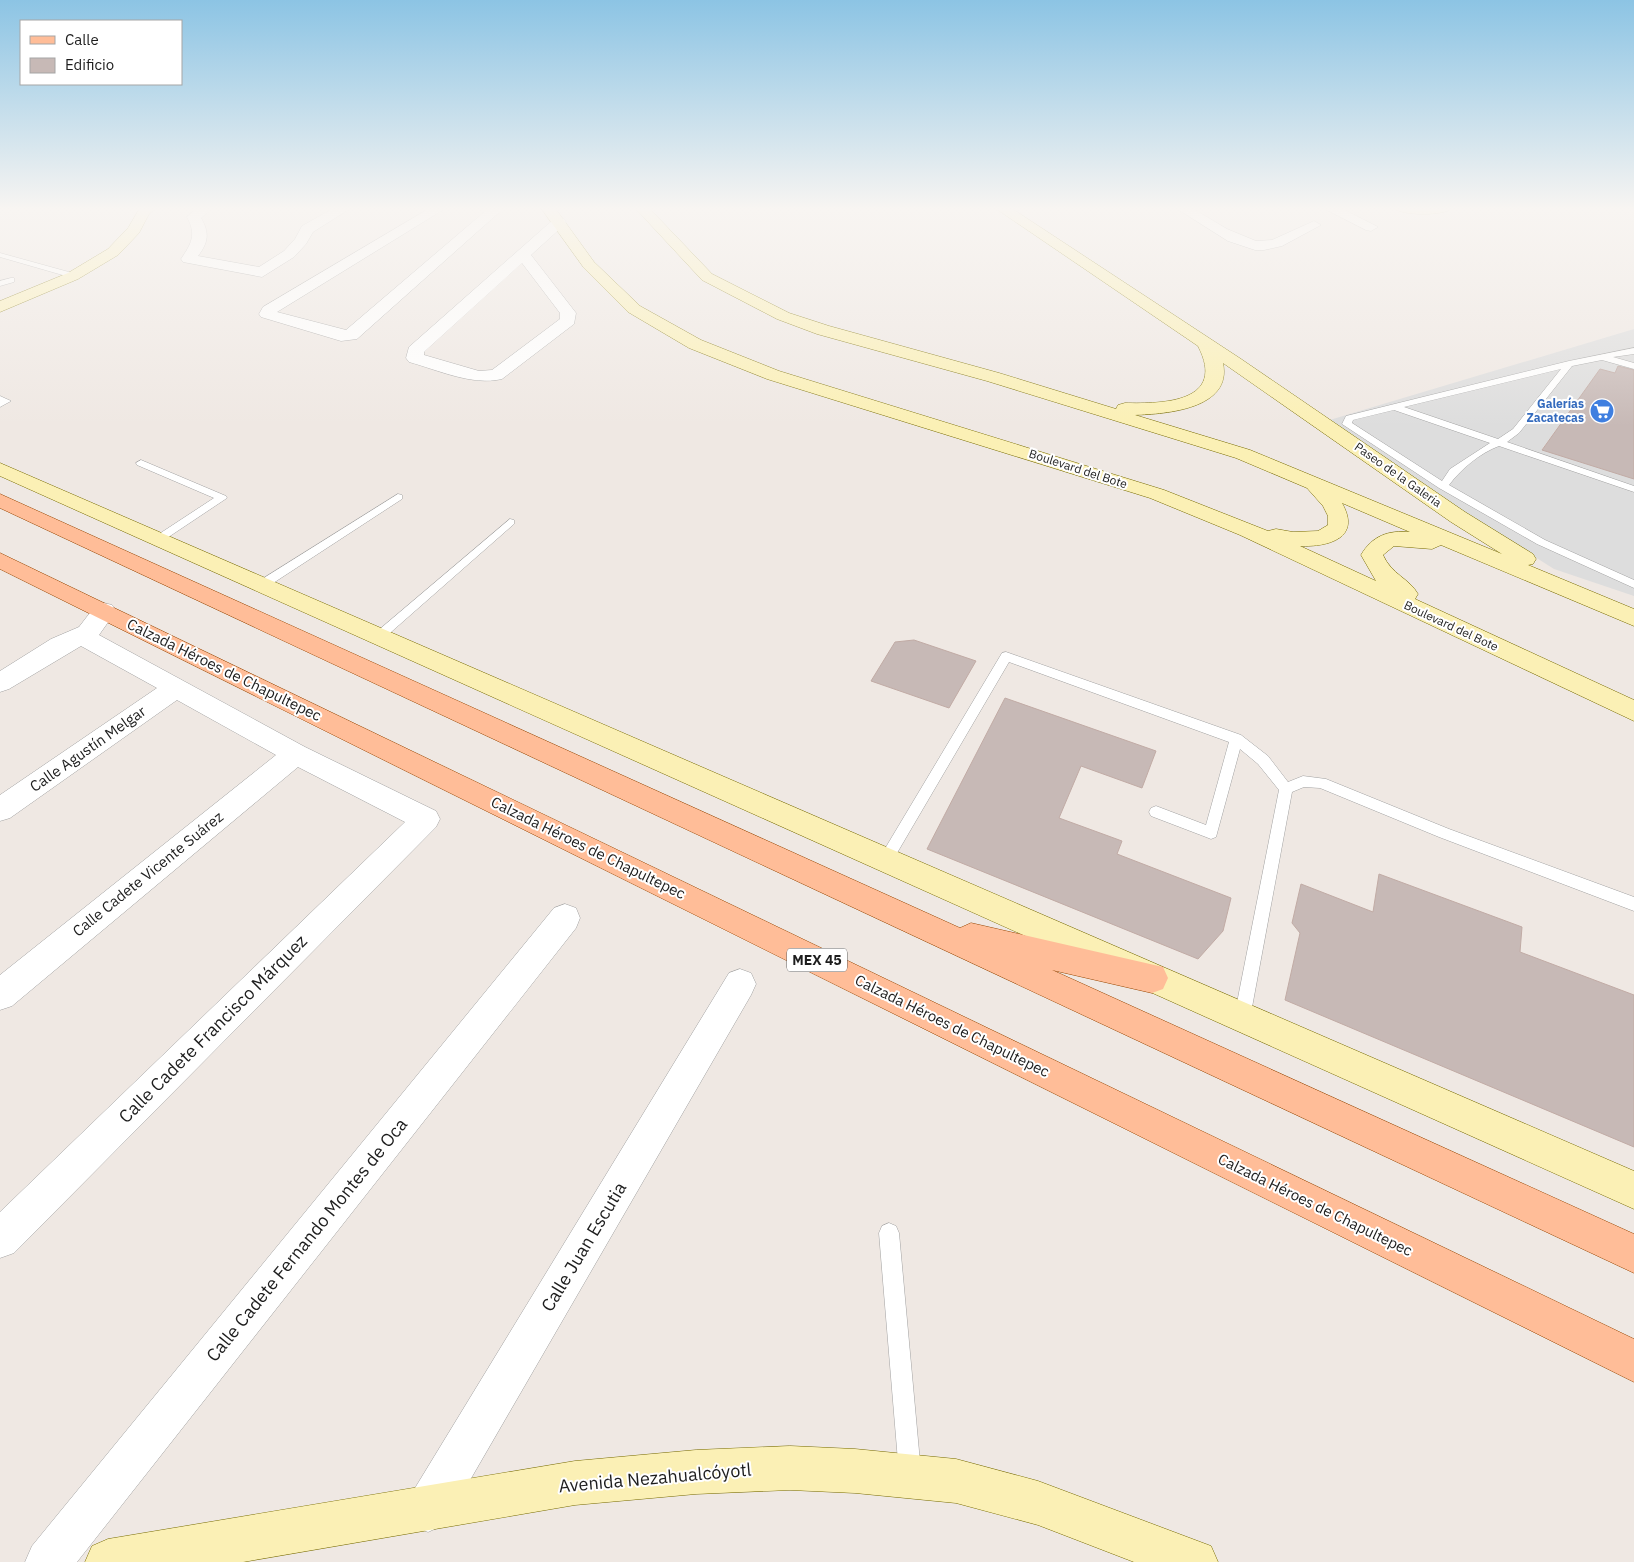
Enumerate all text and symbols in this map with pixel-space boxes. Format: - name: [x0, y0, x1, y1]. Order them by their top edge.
- legend: [20, 20, 182, 85]
- text: Calle: [65, 30, 99, 49]
- text: Edificio: [65, 55, 114, 74]
- place label: Galerías Zacatecas: [1527, 396, 1584, 425]
- supermarket icon: Galerías Zacatecas: [1589, 398, 1615, 424]
- street label: Paseo de la Galeria: [1352, 439, 1445, 511]
- street label: Boulevard del Bote: [1027, 446, 1130, 492]
- street label: Boulevard del Bote: [1402, 597, 1501, 654]
- street label: Calzada Héroes de Chapultepec: [124, 614, 325, 725]
- street label: Calle Agustín Melgar: [26, 701, 150, 796]
- street label: Calzada Héroes de Chapultepec: [488, 792, 689, 903]
- street label: Calle Cadete Vicente Suárez: [69, 807, 227, 940]
- street label: Calle Cadete Francisco Márquez: [114, 930, 312, 1128]
- road number: MEX 45: [787, 948, 847, 972]
- street label: Calzada Héroes de Chapultepec: [852, 970, 1053, 1081]
- street label: Calle Cadete Fernando Montes de Oca: [201, 1113, 412, 1366]
- street label: Calzada Héroes de Chapultepec: [1215, 1149, 1416, 1260]
- street label: Calle Juan Escutia: [536, 1177, 632, 1316]
- street label: Avenida Nezahualcóyotl: [558, 1458, 752, 1497]

